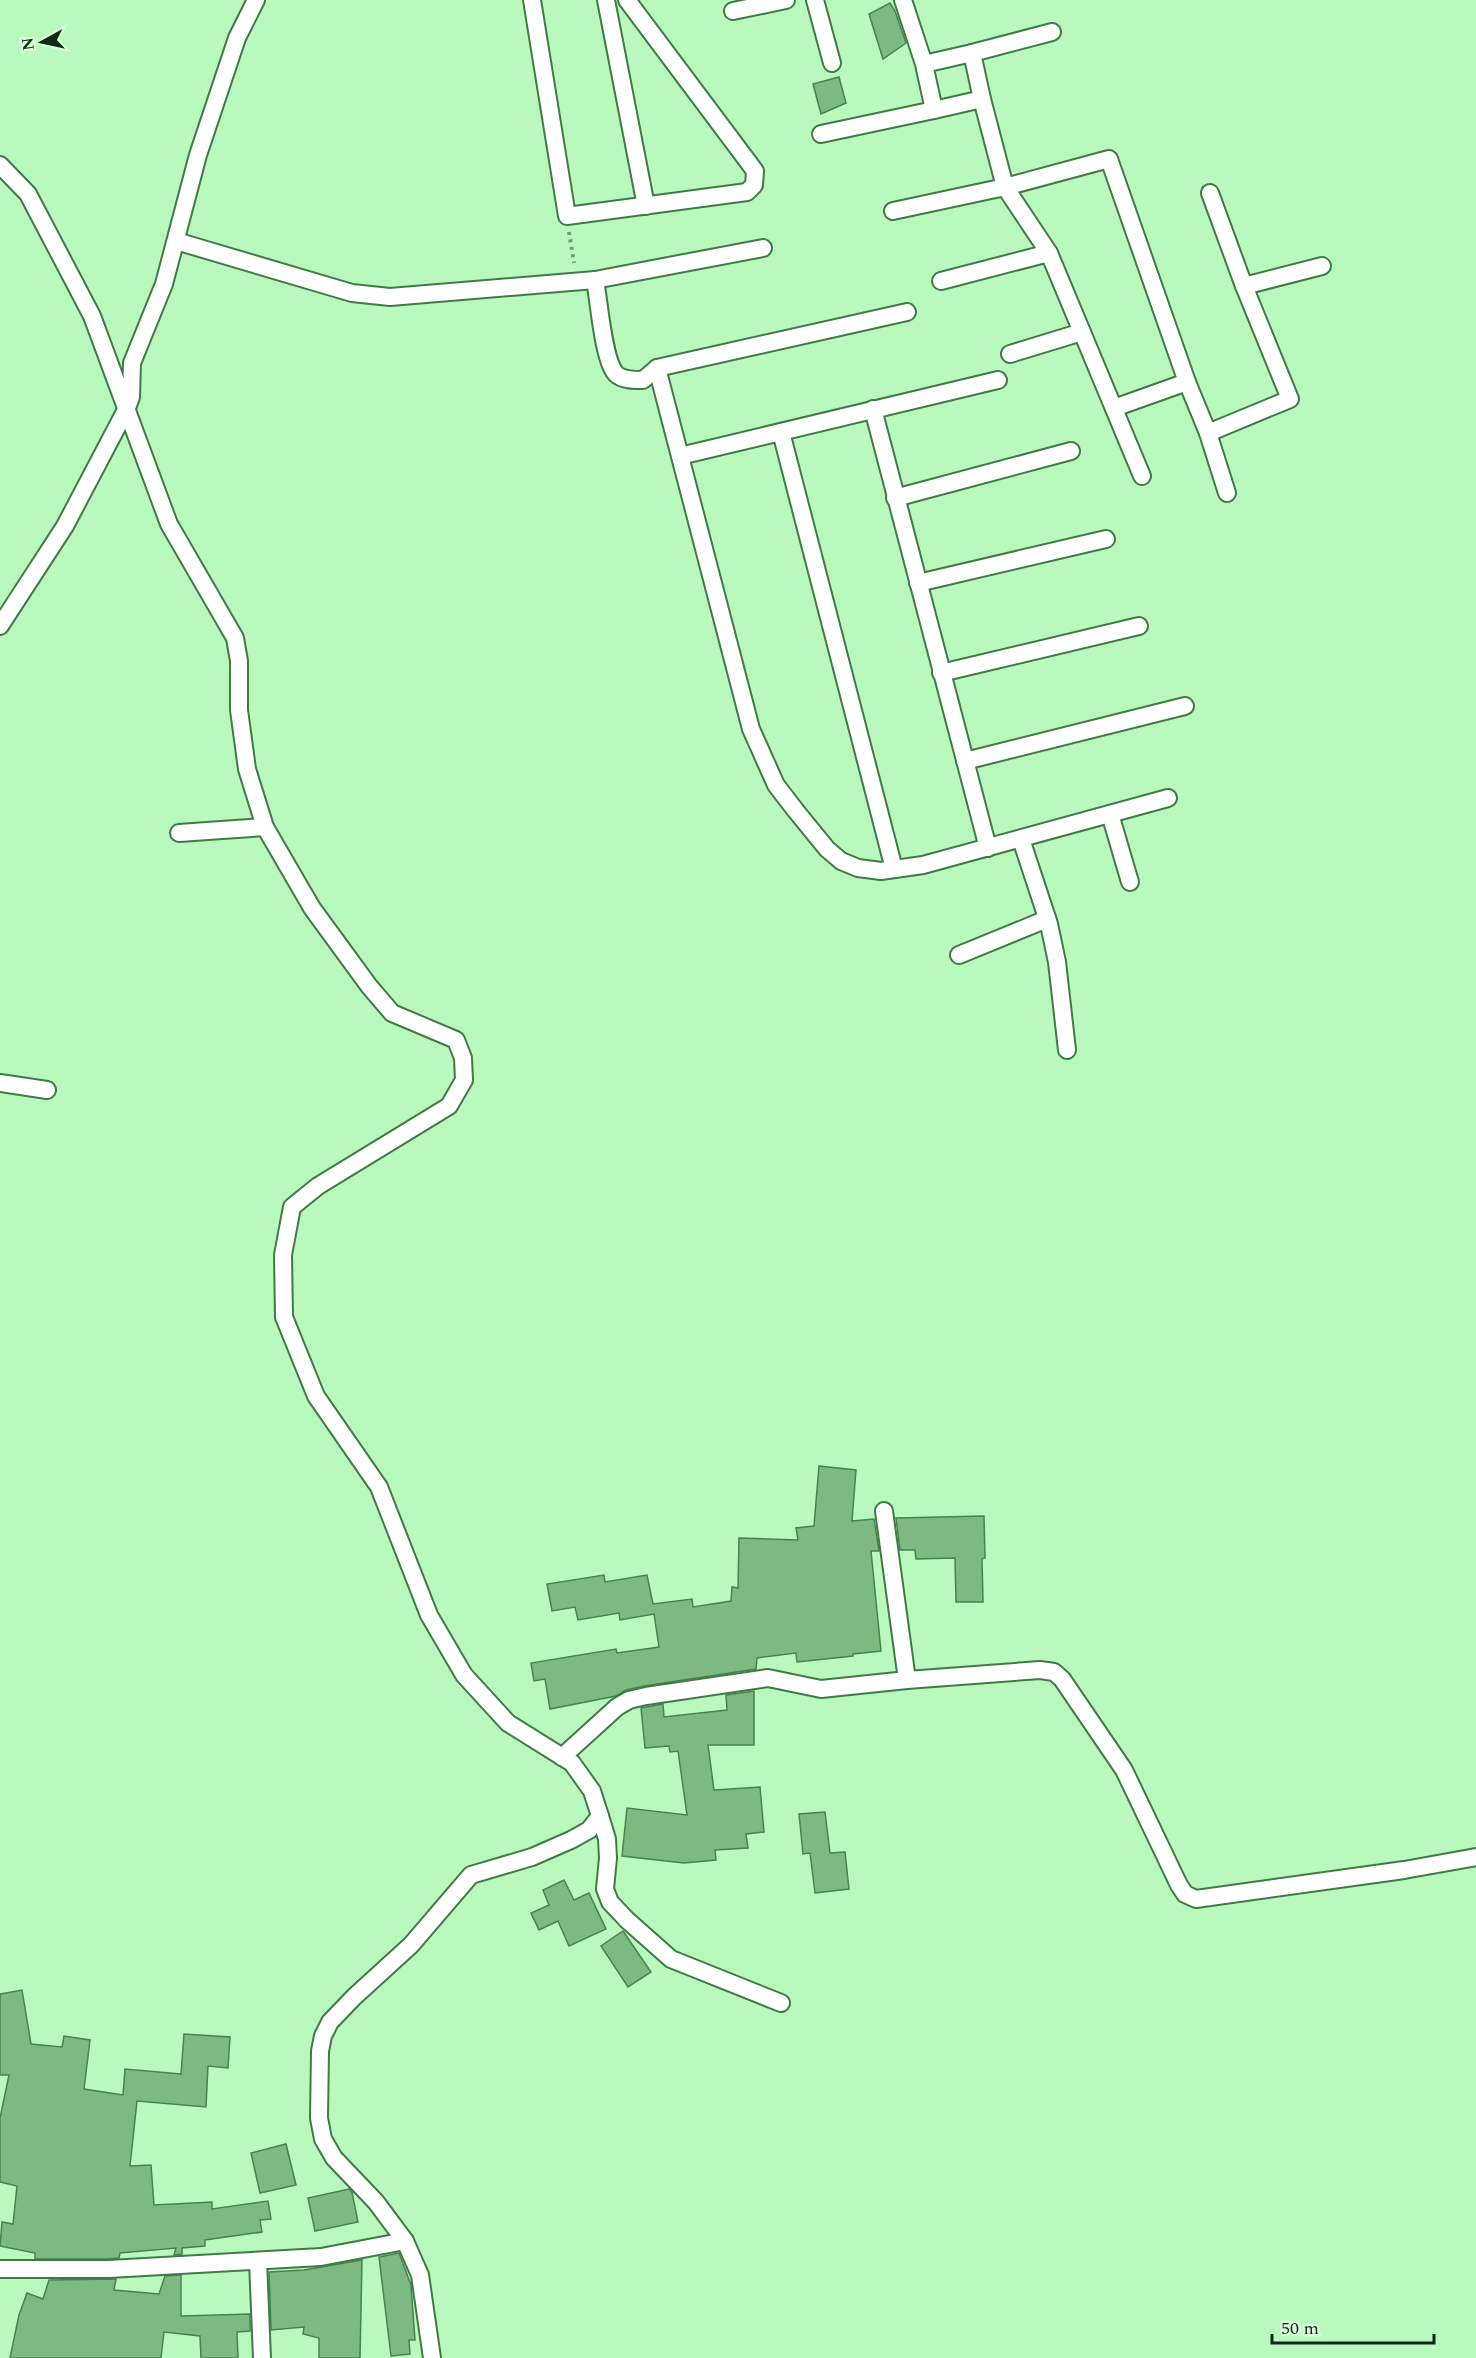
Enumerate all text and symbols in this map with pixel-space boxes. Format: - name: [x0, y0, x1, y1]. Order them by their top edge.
- north arrow: [12, 12, 72, 72]
- text: N: [15, 36, 41, 52]
- scale bar: [1272, 2307, 1434, 2345]
- text: 50 m: [1281, 2315, 1319, 2342]

